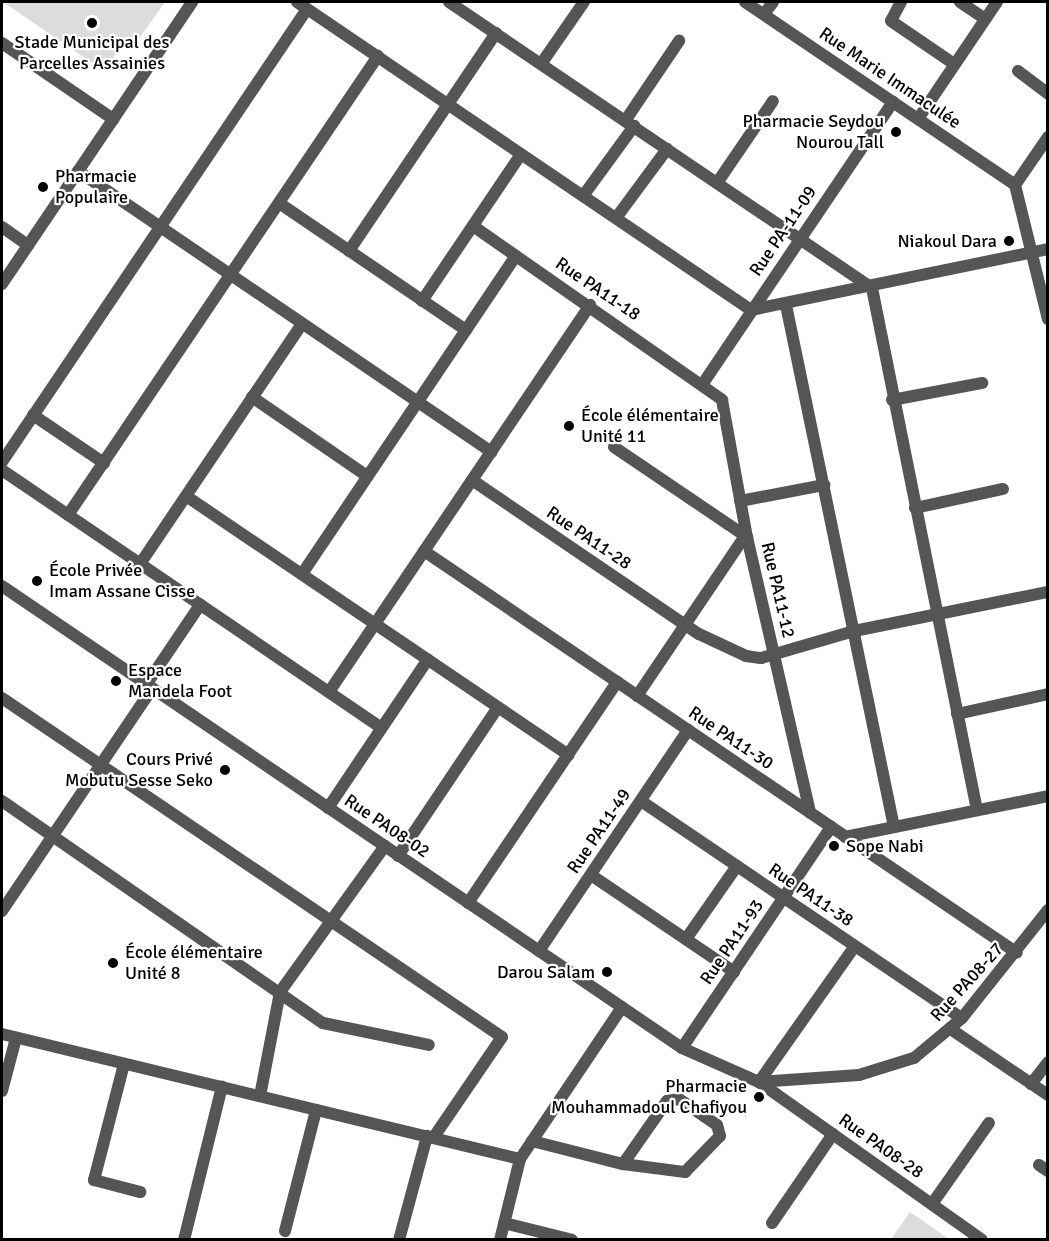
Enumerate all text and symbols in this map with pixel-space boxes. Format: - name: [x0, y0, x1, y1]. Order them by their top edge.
- marker: Stade Municipal des Parcelles Assainies: [85, 16, 99, 30]
- street label: Rue Marie Immaculée: [815, 23, 965, 133]
- place label: Stade Municipal des Parcelles Assainies: [15, 32, 169, 74]
- place label: Pharmacie Seydou Nourou Tall: [743, 111, 884, 154]
- marker: Pharmacie Seydou Nourou Tall: [889, 125, 903, 139]
- place label: Pharmacie Populaire: [55, 166, 137, 208]
- marker: Pharmacie Populaire: [36, 180, 50, 194]
- street label: Rue PA-11-09: [745, 182, 821, 280]
- place label: Niakoul Dara: [897, 230, 997, 252]
- marker: Niakoul Dara: [1002, 234, 1016, 248]
- street label: Rue PA11-18: [551, 253, 645, 325]
- place label: École élémentaire Unité 11: [581, 405, 719, 448]
- marker: École élémentaire Unité 11: [562, 419, 576, 433]
- street label: Rue PA11-28: [542, 502, 636, 574]
- street label: Rue PA11-12: [756, 540, 800, 640]
- place label: École Privée Imam Assane Cisse: [49, 560, 195, 602]
- marker: École Privée Imam Assane Cisse: [30, 574, 44, 588]
- place label: Espace Mandela Foot: [128, 660, 232, 702]
- marker: Espace Mandela Foot: [109, 674, 123, 688]
- street label: Rue PA11-30: [684, 702, 778, 774]
- place label: Cours Privé Mobutu Sesse Seko: [65, 749, 213, 792]
- marker: Cours Privé Mobutu Sesse Seko: [218, 763, 232, 777]
- street label: Rue PA11-49: [563, 784, 635, 878]
- street label: Rue PA08-02: [340, 790, 434, 862]
- place label: Sope Nabi: [846, 835, 924, 857]
- marker: Sope Nabi: [827, 839, 841, 853]
- street label: Rue PA11-38: [764, 859, 858, 931]
- street label: Rue PA11-93: [696, 895, 768, 989]
- street label: Rue PA08-27: [926, 938, 1008, 1026]
- place label: École élémentaire Unité 8: [125, 942, 263, 984]
- marker: École élémentaire Unité 8: [106, 956, 120, 970]
- place label: Darou Salam: [497, 961, 595, 983]
- marker: Darou Salam: [600, 965, 614, 979]
- place label: Pharmacie Mouhammadoul Chafiyou: [551, 1076, 747, 1118]
- marker: Pharmacie Mouhammadoul Chafiyou: [752, 1090, 766, 1104]
- street label: Rue PA08-28: [834, 1109, 928, 1183]

